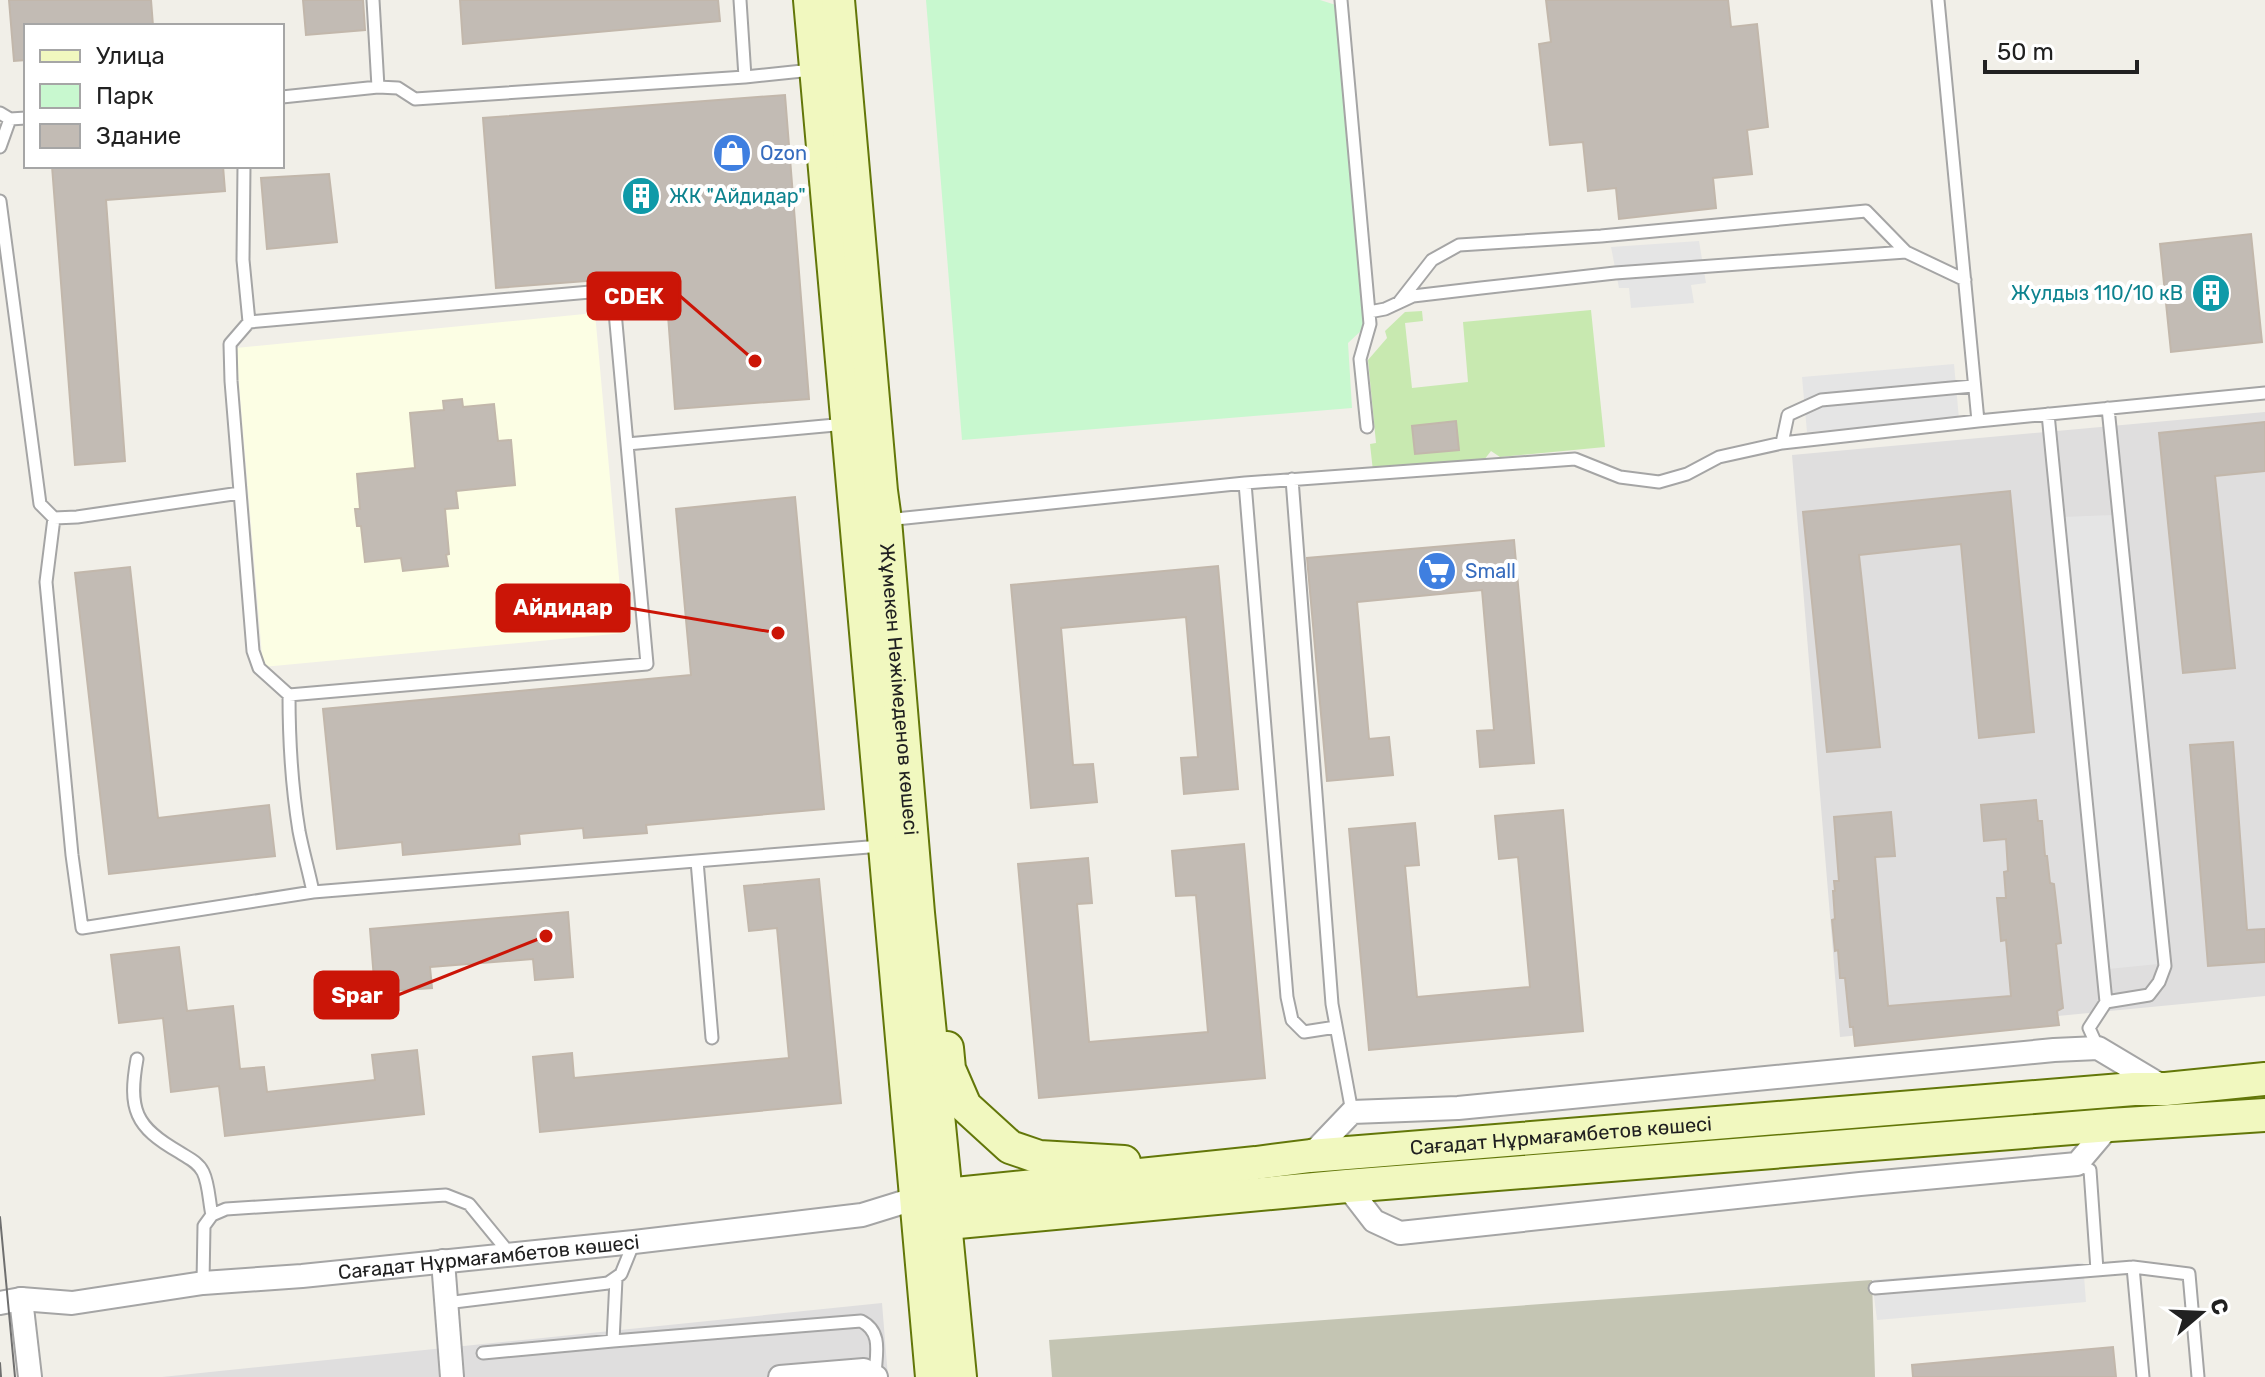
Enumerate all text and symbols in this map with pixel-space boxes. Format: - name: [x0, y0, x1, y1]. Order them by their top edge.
- legend: [24, 24, 284, 168]
- scale bar: [1985, 24, 2137, 74]
- text: 50 m: [1997, 38, 2054, 66]
- text: Улица: [96, 42, 165, 70]
- text: Парк: [96, 82, 154, 110]
- text: Здание: [96, 122, 181, 150]
- shop icon: Ozon: [711, 132, 753, 174]
- place label: Ozon: [760, 141, 807, 165]
- building icon: ЖК "Айдидар": [620, 175, 662, 217]
- place label: ЖК "Айдидар": [669, 184, 806, 208]
- building icon: Жулдыз 110/10 кВ: [2190, 272, 2232, 314]
- callout: CDEK: [588, 273, 680, 319]
- place label: Жулдыз 110/10 кВ: [2011, 281, 2183, 305]
- text: CDEK: [604, 283, 664, 310]
- street label: Жұмекен Нәжімеденов көшесі: [875, 542, 923, 836]
- supermarket icon: Small: [1416, 550, 1458, 592]
- place label: Small: [1465, 559, 1516, 583]
- callout: Айдидар: [497, 585, 629, 631]
- text: Айдидар: [513, 594, 613, 621]
- callout: Spar: [315, 972, 398, 1018]
- text: Spar: [331, 982, 383, 1009]
- street label: Сағадат Нұрмағамбетов көшесі: [1409, 1111, 1713, 1160]
- street label: Сағадат Нұрмағамбетов көшесі: [337, 1229, 641, 1284]
- north arrow: [2161, 1273, 2241, 1353]
- text: С: [2204, 1295, 2235, 1318]

